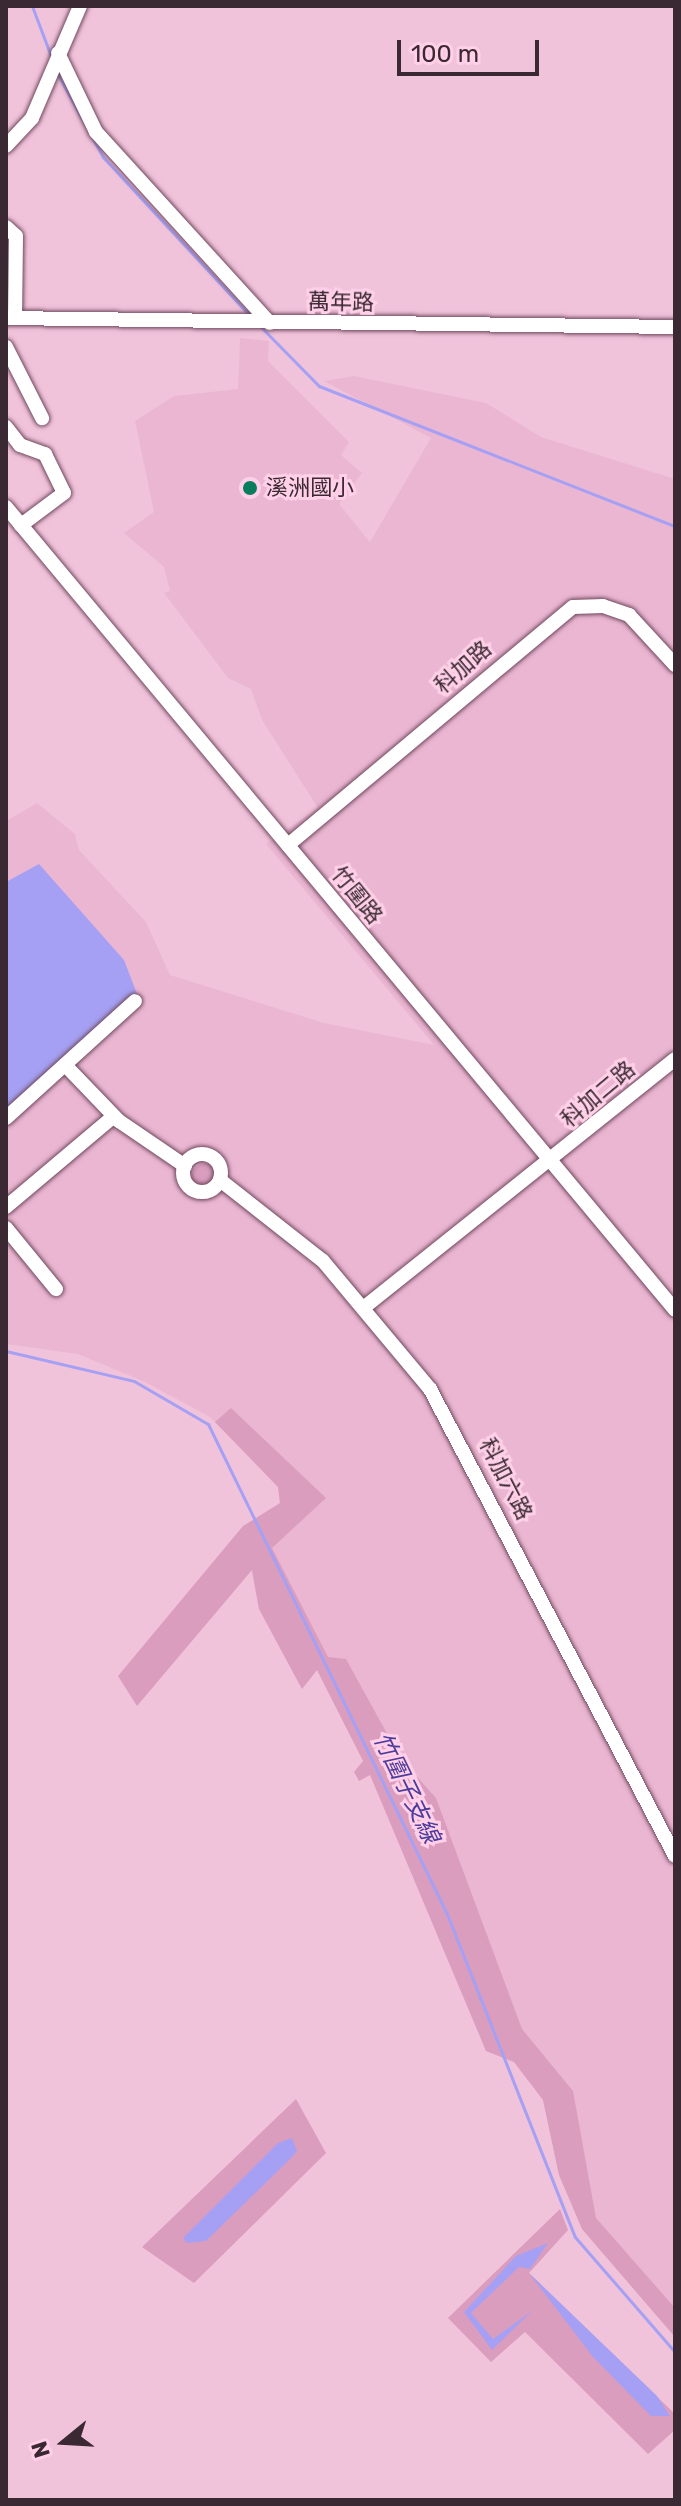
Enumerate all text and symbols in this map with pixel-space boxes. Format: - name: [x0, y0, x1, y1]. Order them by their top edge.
- scale bar: [401, 24, 543, 74]
- text: 100 m: [411, 40, 479, 68]
- street label: 萬年路: [308, 288, 374, 316]
- place label: 溪洲國小: [266, 475, 354, 501]
- marker: 溪洲國小: [241, 479, 259, 497]
- street label: 科加路: [429, 635, 497, 699]
- street label: 竹圍路: [326, 861, 388, 929]
- street label: 科加二路: [556, 1056, 640, 1132]
- street label: 科加六路: [474, 1434, 538, 1524]
- water label: 竹圍子支線: [367, 1728, 445, 1848]
- north arrow: [24, 2402, 104, 2482]
- text: N: [25, 2438, 56, 2461]

